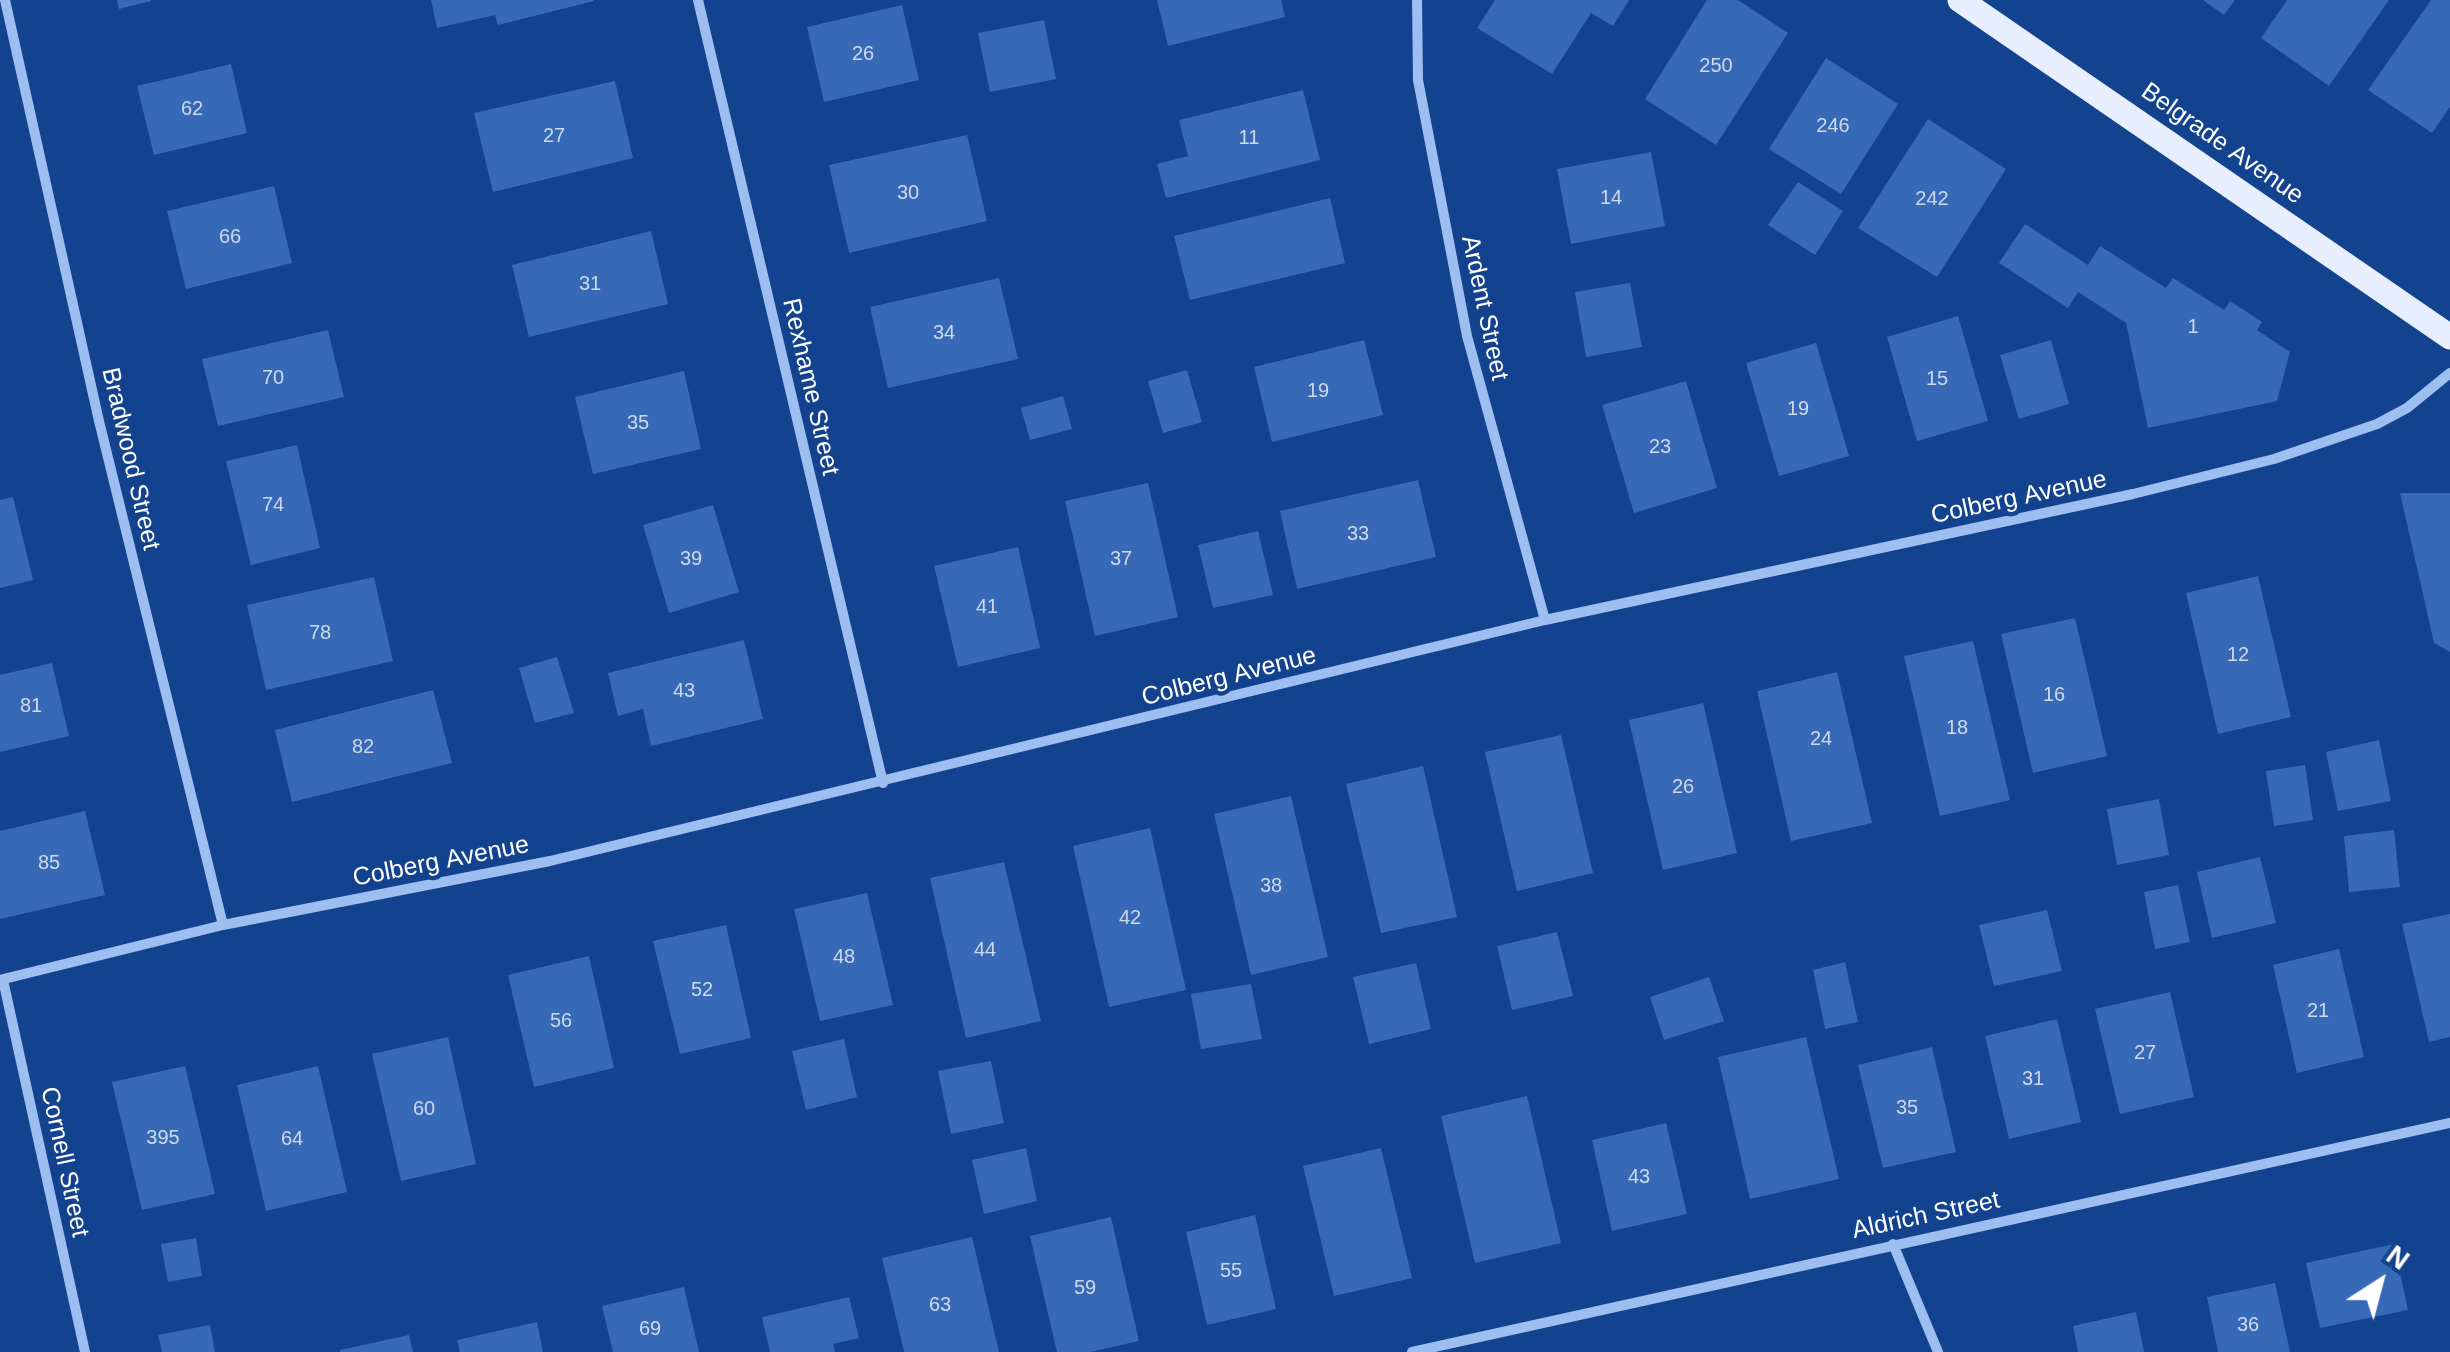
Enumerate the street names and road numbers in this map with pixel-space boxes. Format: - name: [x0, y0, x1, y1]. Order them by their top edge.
- street label: Belgrade Avenue: [2135, 77, 2309, 211]
- street label: Ardent Street: [1454, 233, 1514, 383]
- street label: Rexhame Street: [775, 296, 845, 478]
- street label: Bradwood Street: [94, 365, 166, 553]
- street label: Colberg Avenue: [1928, 465, 2110, 531]
- street label: Colberg Avenue: [1139, 641, 1319, 713]
- street label: Colberg Avenue: [350, 830, 532, 894]
- street label: Cornell Street: [33, 1084, 95, 1240]
- street label: Aldrich Street: [1849, 1186, 2003, 1246]

